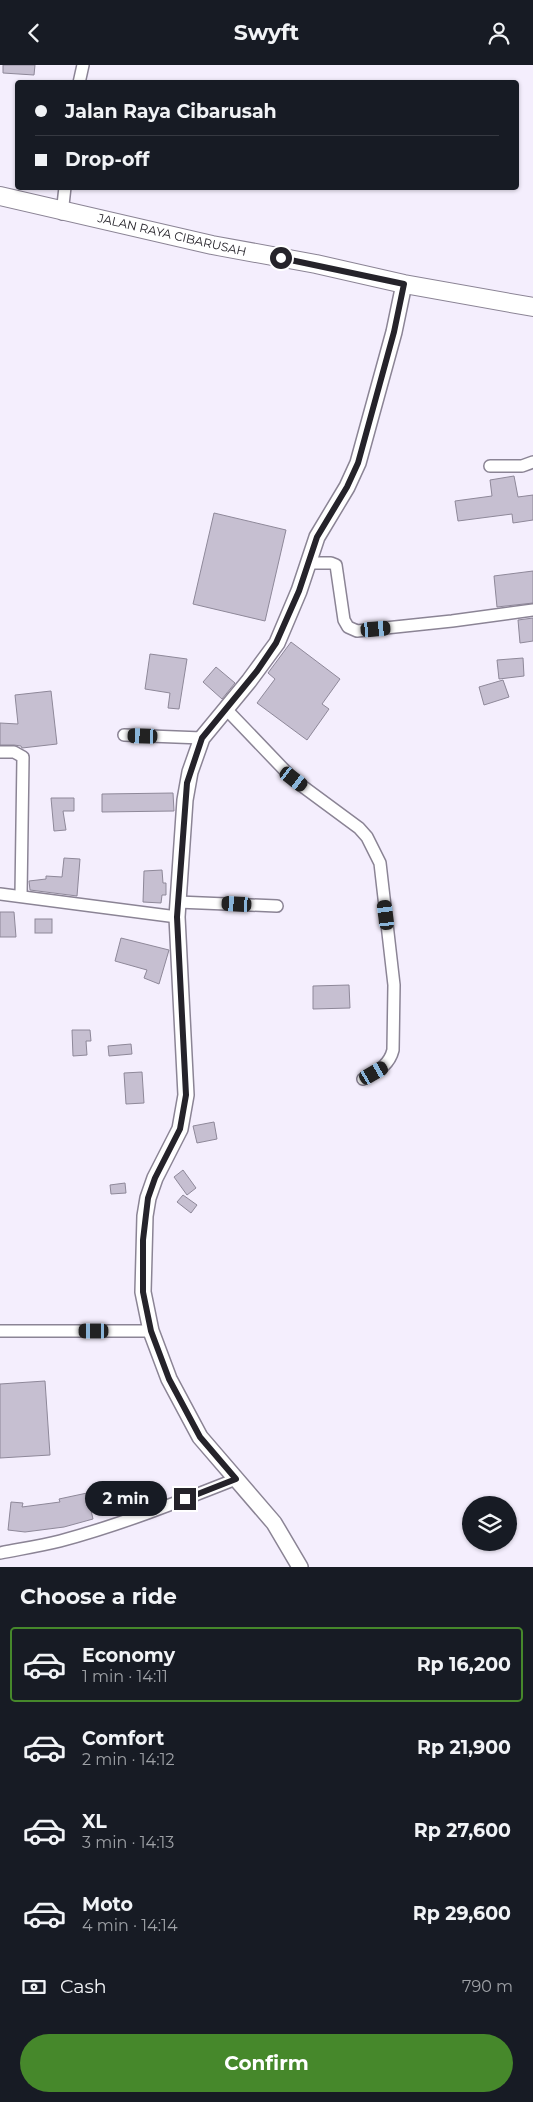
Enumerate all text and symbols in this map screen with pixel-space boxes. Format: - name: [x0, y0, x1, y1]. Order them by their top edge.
- icon: back: [20, 19, 48, 47]
- text: Swyft: [234, 19, 299, 46]
- icon: person: [485, 19, 513, 47]
- text: Jalan Raya Cibarusah: [65, 100, 277, 123]
- text: Drop-off: [65, 148, 149, 171]
- street label: JALAN RAYA CIBARUSAH: [95, 210, 248, 259]
- route start: [270, 247, 292, 269]
- car: [360, 620, 391, 638]
- car: [127, 728, 158, 744]
- car: [277, 764, 310, 794]
- car: [221, 896, 252, 912]
- car: [376, 899, 395, 931]
- car: [357, 1059, 390, 1087]
- car: [79, 1324, 109, 1339]
- callout: 2 min: [85, 1481, 168, 1517]
- route end: [174, 1488, 196, 1510]
- text: 2 min: [103, 1489, 149, 1508]
- map controls: [462, 1496, 517, 1551]
- button: layers: [462, 1496, 517, 1551]
- text: Choose a ride: [20, 1583, 177, 1610]
- icon: car: [22, 1642, 67, 1687]
- text: Economy: [82, 1644, 175, 1667]
- text: Rp 16,200: [417, 1653, 511, 1676]
- text: 1 min · 14:11: [82, 1667, 168, 1686]
- icon: car: [22, 1725, 67, 1770]
- text: Comfort: [82, 1727, 164, 1750]
- text: Rp 21,900: [417, 1736, 511, 1759]
- text: 2 min · 14:12: [82, 1750, 175, 1769]
- icon: car: [22, 1808, 67, 1853]
- text: XL: [82, 1810, 107, 1833]
- text: Rp 27,600: [414, 1819, 511, 1842]
- text: 3 min · 14:13: [82, 1833, 174, 1852]
- icon: car: [22, 1891, 67, 1936]
- text: Moto: [82, 1893, 133, 1916]
- text: Rp 29,600: [413, 1902, 511, 1925]
- text: 4 min · 14:14: [82, 1916, 177, 1935]
- icon: cash: [20, 1973, 48, 2001]
- text: Cash: [60, 1975, 107, 1998]
- text: 790 m: [462, 1977, 513, 1996]
- button: Confirm: [20, 2034, 513, 2092]

